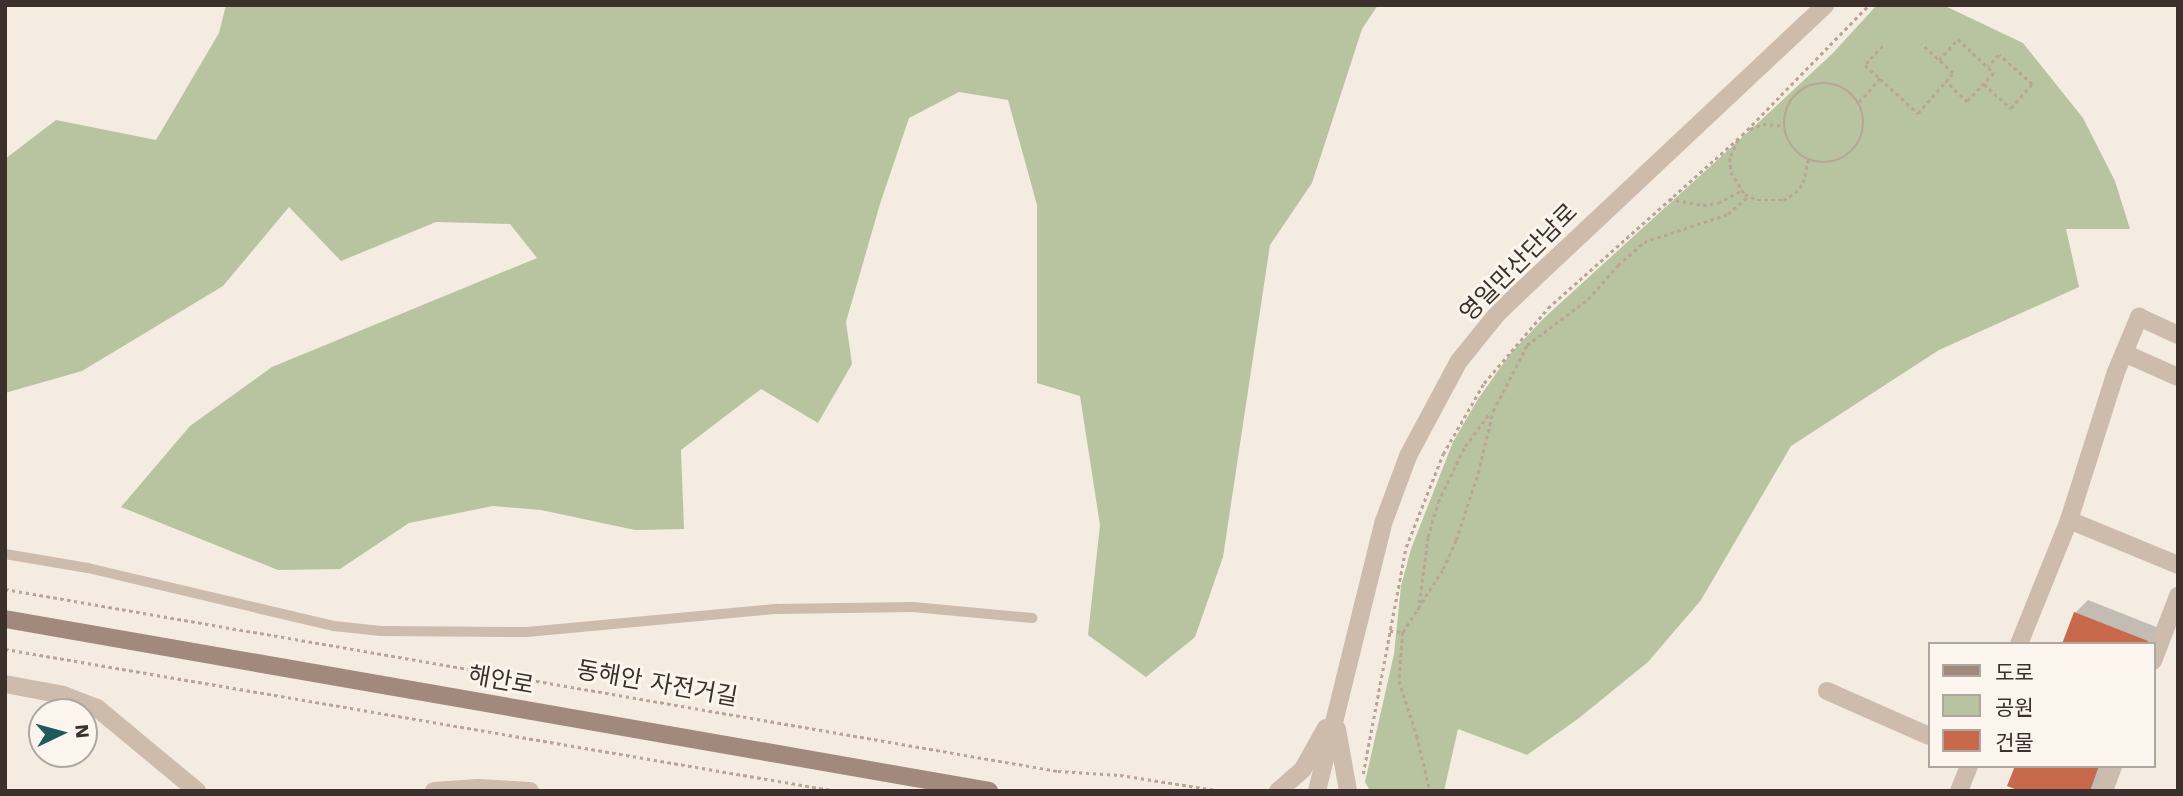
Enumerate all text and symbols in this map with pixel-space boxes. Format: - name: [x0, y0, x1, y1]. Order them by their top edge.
- street label: 영일만산단남로: [1454, 198, 1584, 328]
- legend: [1927, 642, 2155, 768]
- street label: 동해안 자전거길: [574, 656, 740, 712]
- text: 도로: [1995, 660, 2034, 685]
- street label: 해안로: [466, 661, 536, 701]
- text: 공원: [1995, 695, 2034, 720]
- north arrow: [28, 698, 98, 768]
- text: N: [70, 723, 94, 739]
- text: 건물: [1995, 730, 2034, 755]

